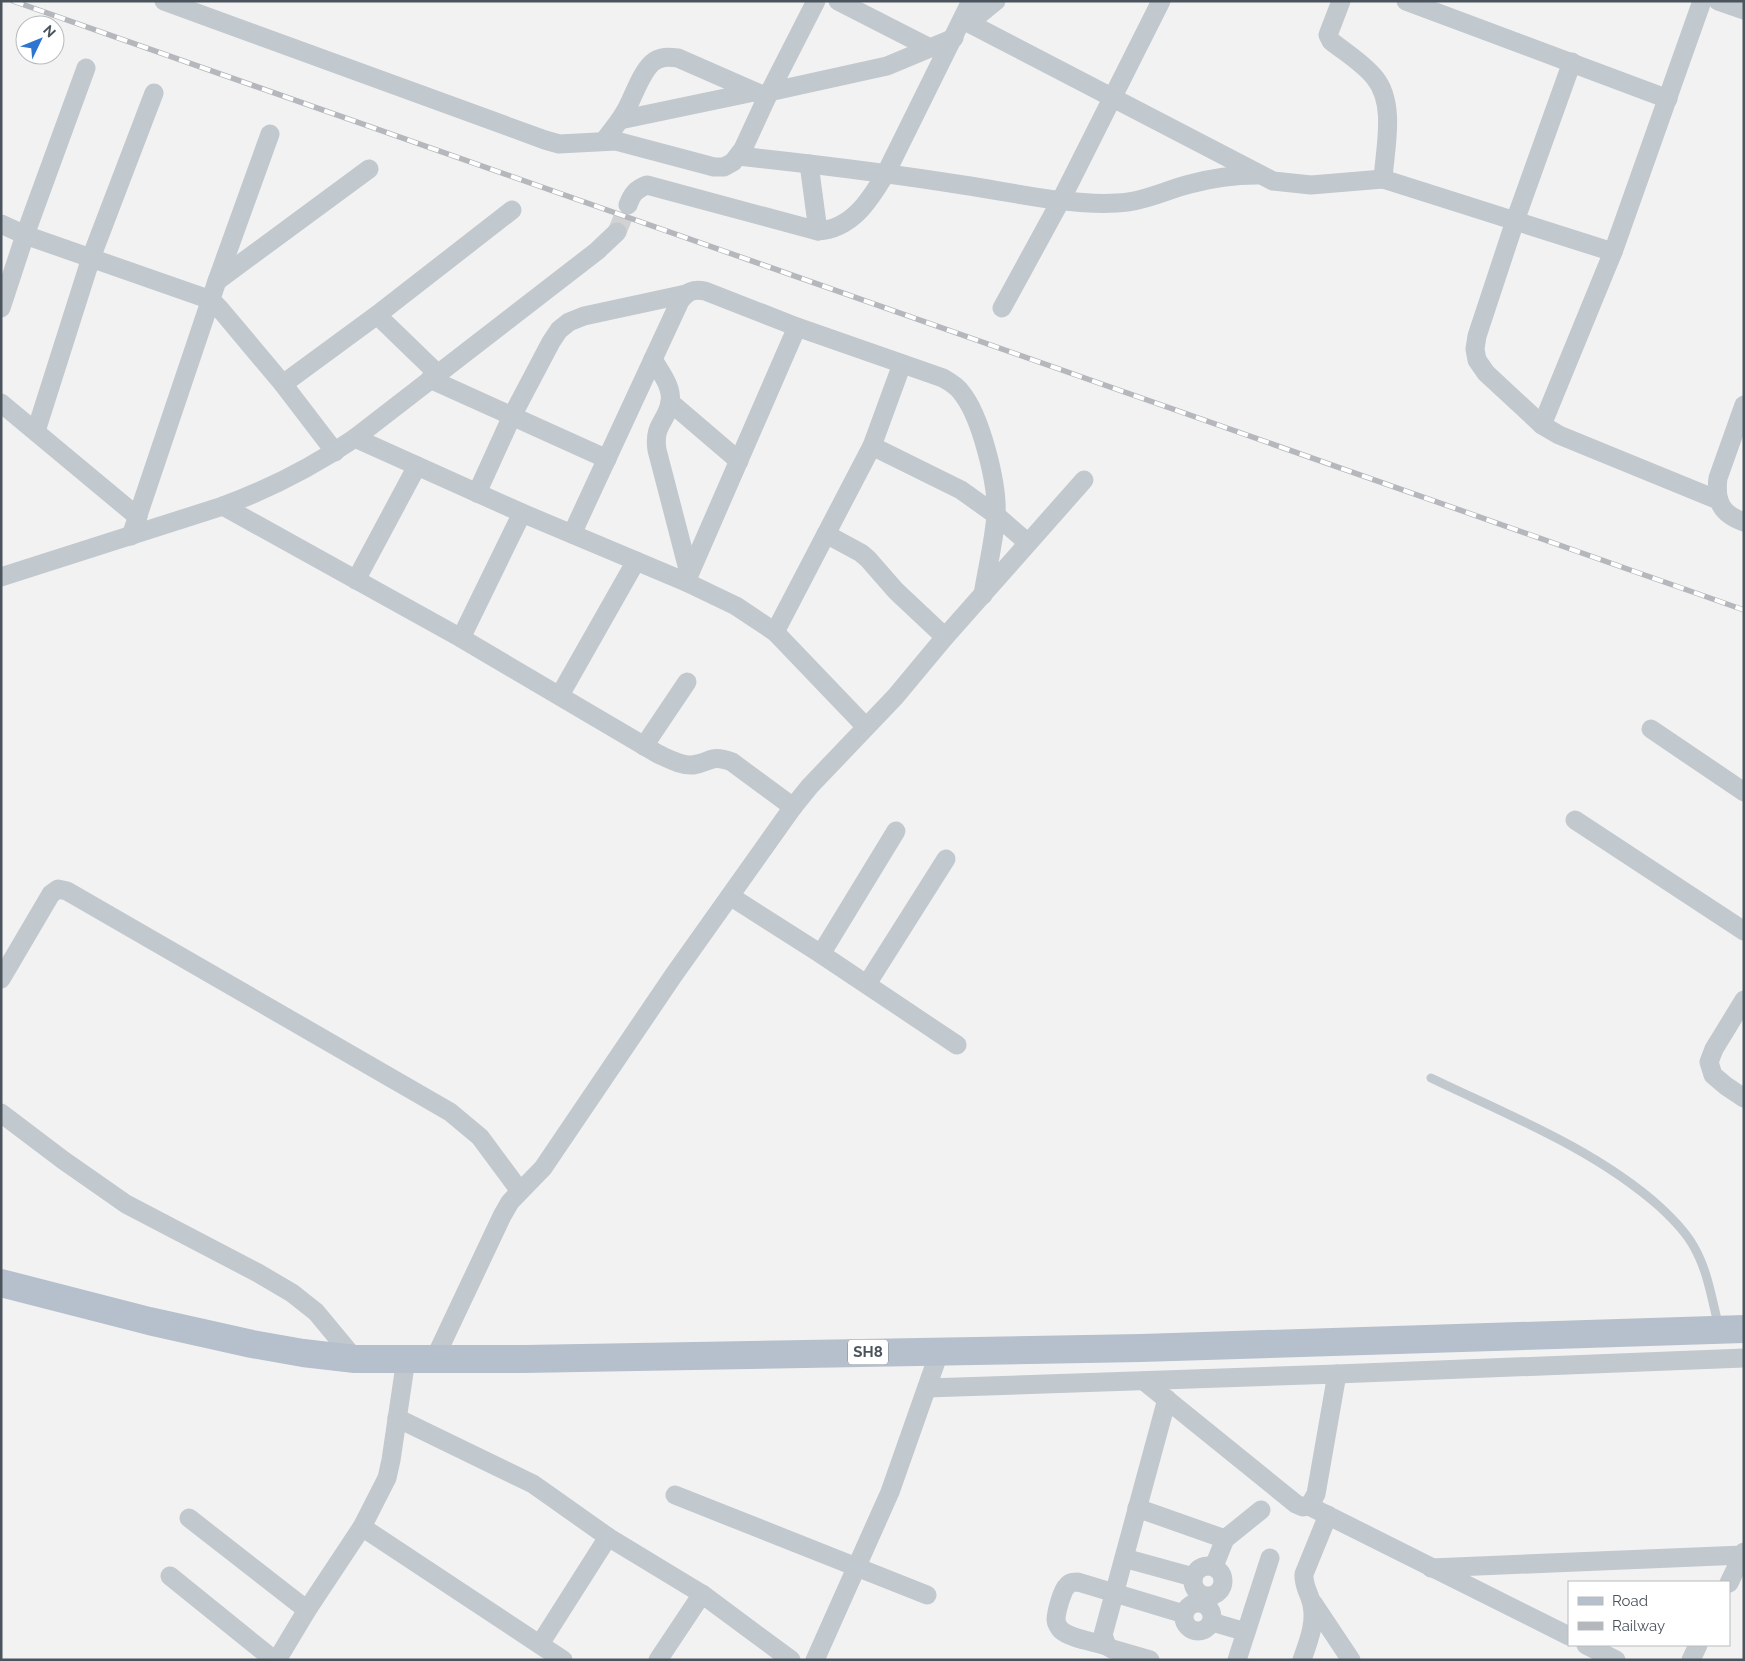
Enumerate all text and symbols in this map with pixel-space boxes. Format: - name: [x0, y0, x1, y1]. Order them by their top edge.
- north arrow: [15, 15, 65, 65]
- text: N: [40, 22, 59, 40]
- road number: SH8: [848, 1340, 888, 1364]
- legend: [1568, 1581, 1730, 1646]
- text: Road: [1612, 1592, 1648, 1610]
- text: Railway: [1612, 1617, 1665, 1635]

